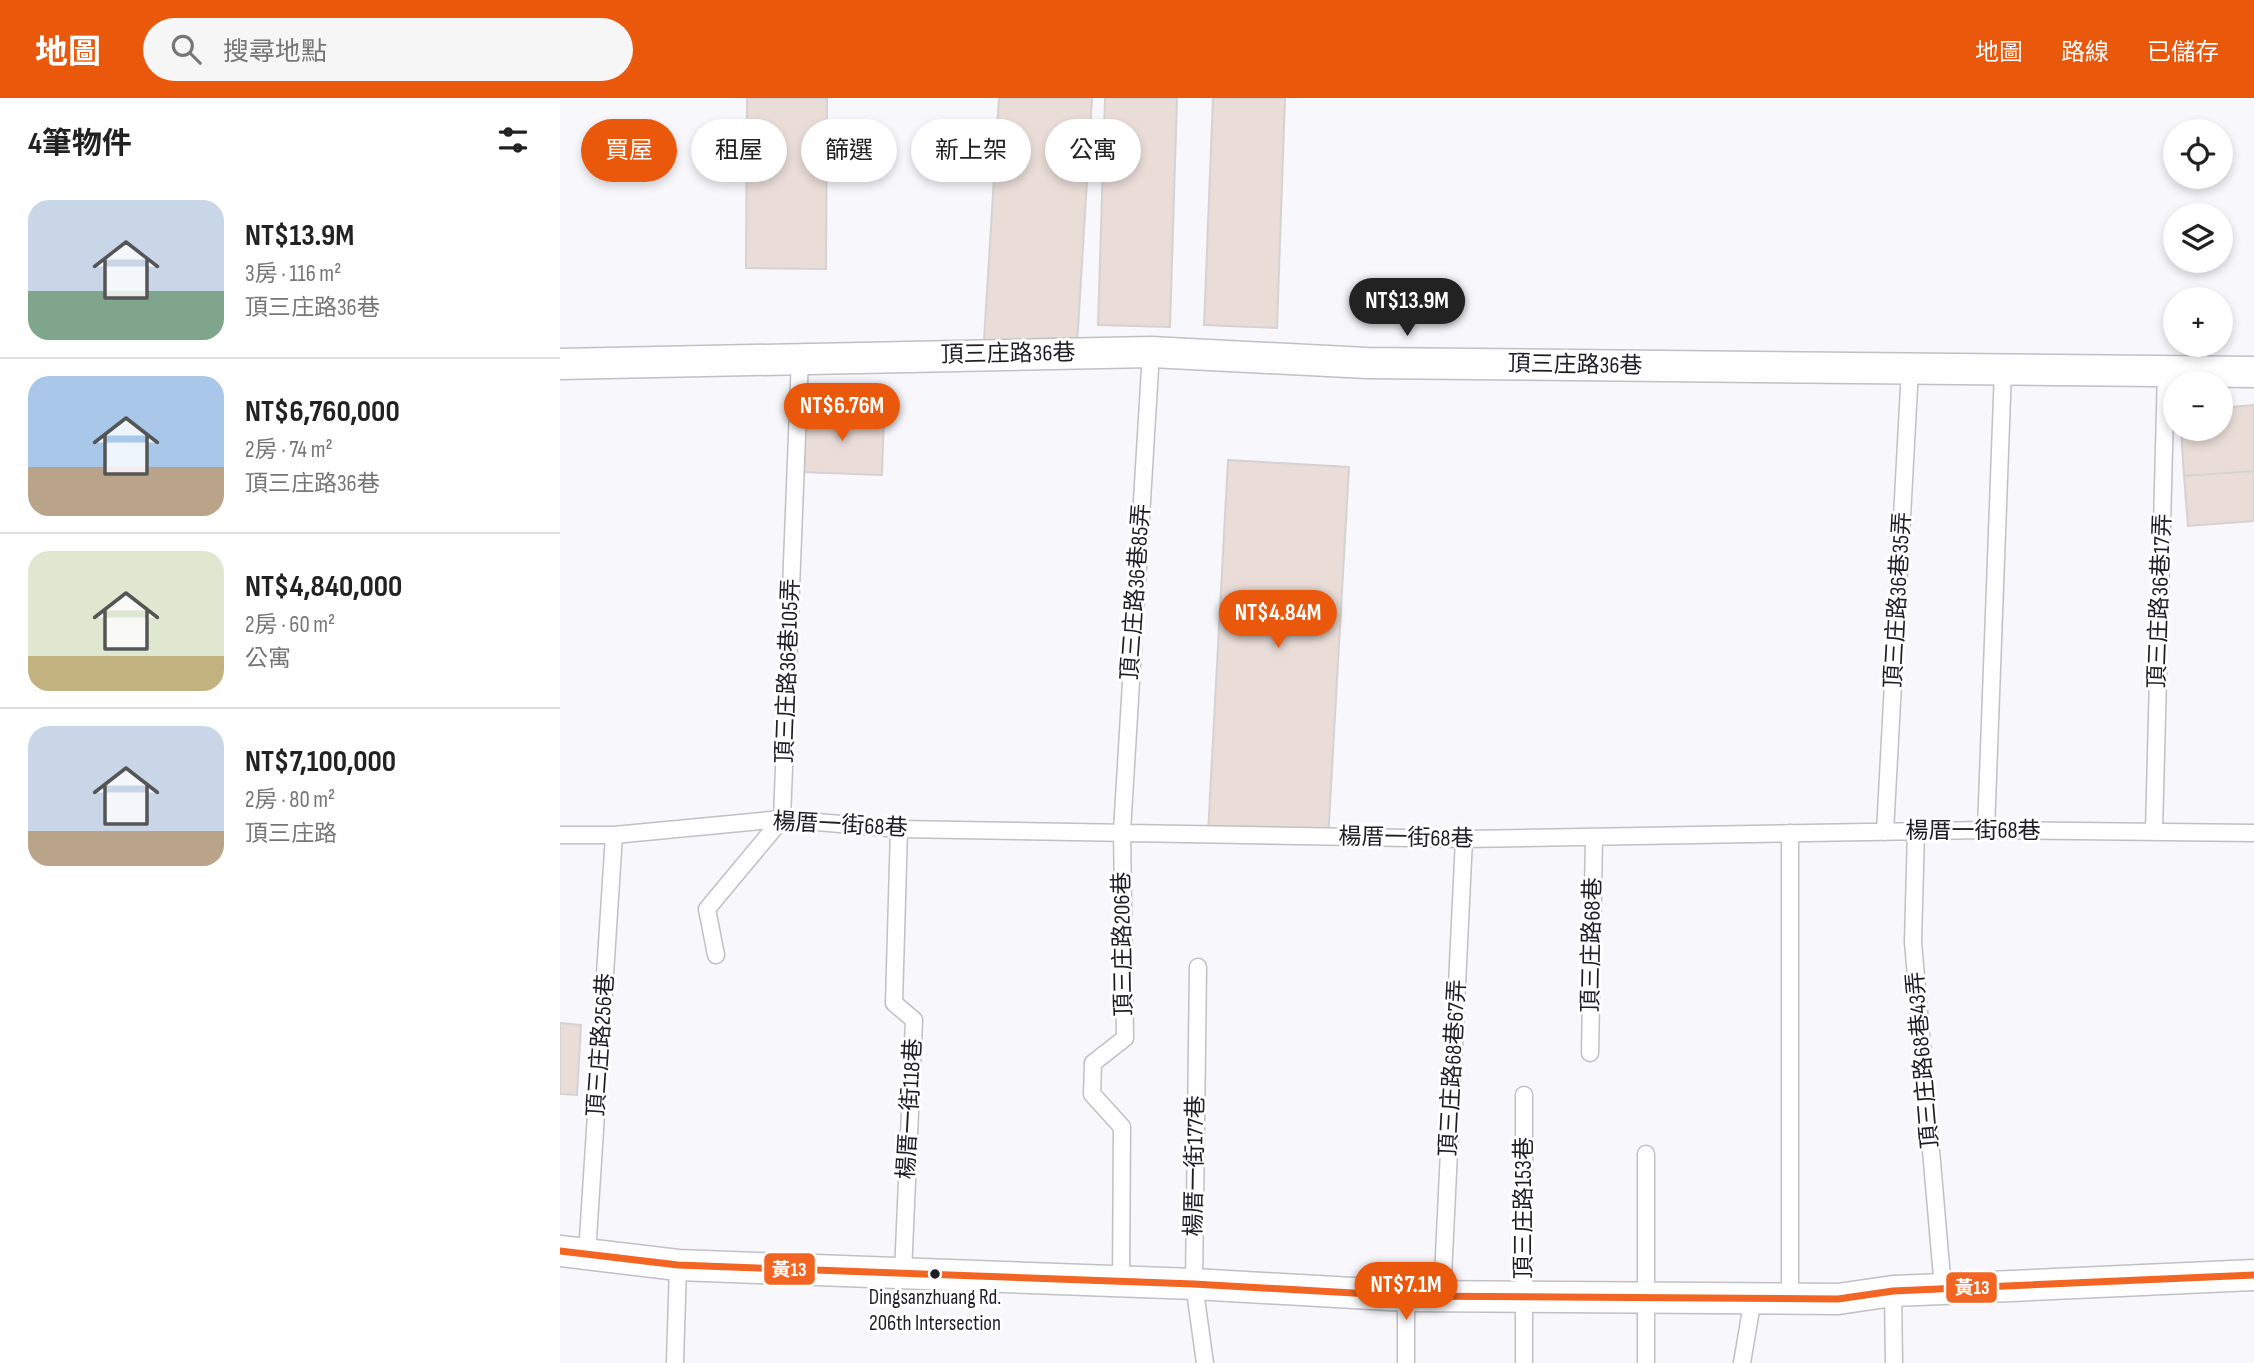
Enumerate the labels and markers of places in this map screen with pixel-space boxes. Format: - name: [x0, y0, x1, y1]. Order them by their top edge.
- pin: NT$13.9M: [1335, 278, 1479, 338]
- pin: NT$6.76M: [770, 384, 914, 443]
- pin: NT$4.84M: [1206, 590, 1350, 650]
- pin: NT$7.1M: [1341, 1262, 1471, 1322]
- marker: Dingsanzhuang Rd. 206th Intersection: [928, 1267, 942, 1281]
- place label: Dingsanzhuang Rd. 206th Intersection: [869, 1285, 1001, 1336]

